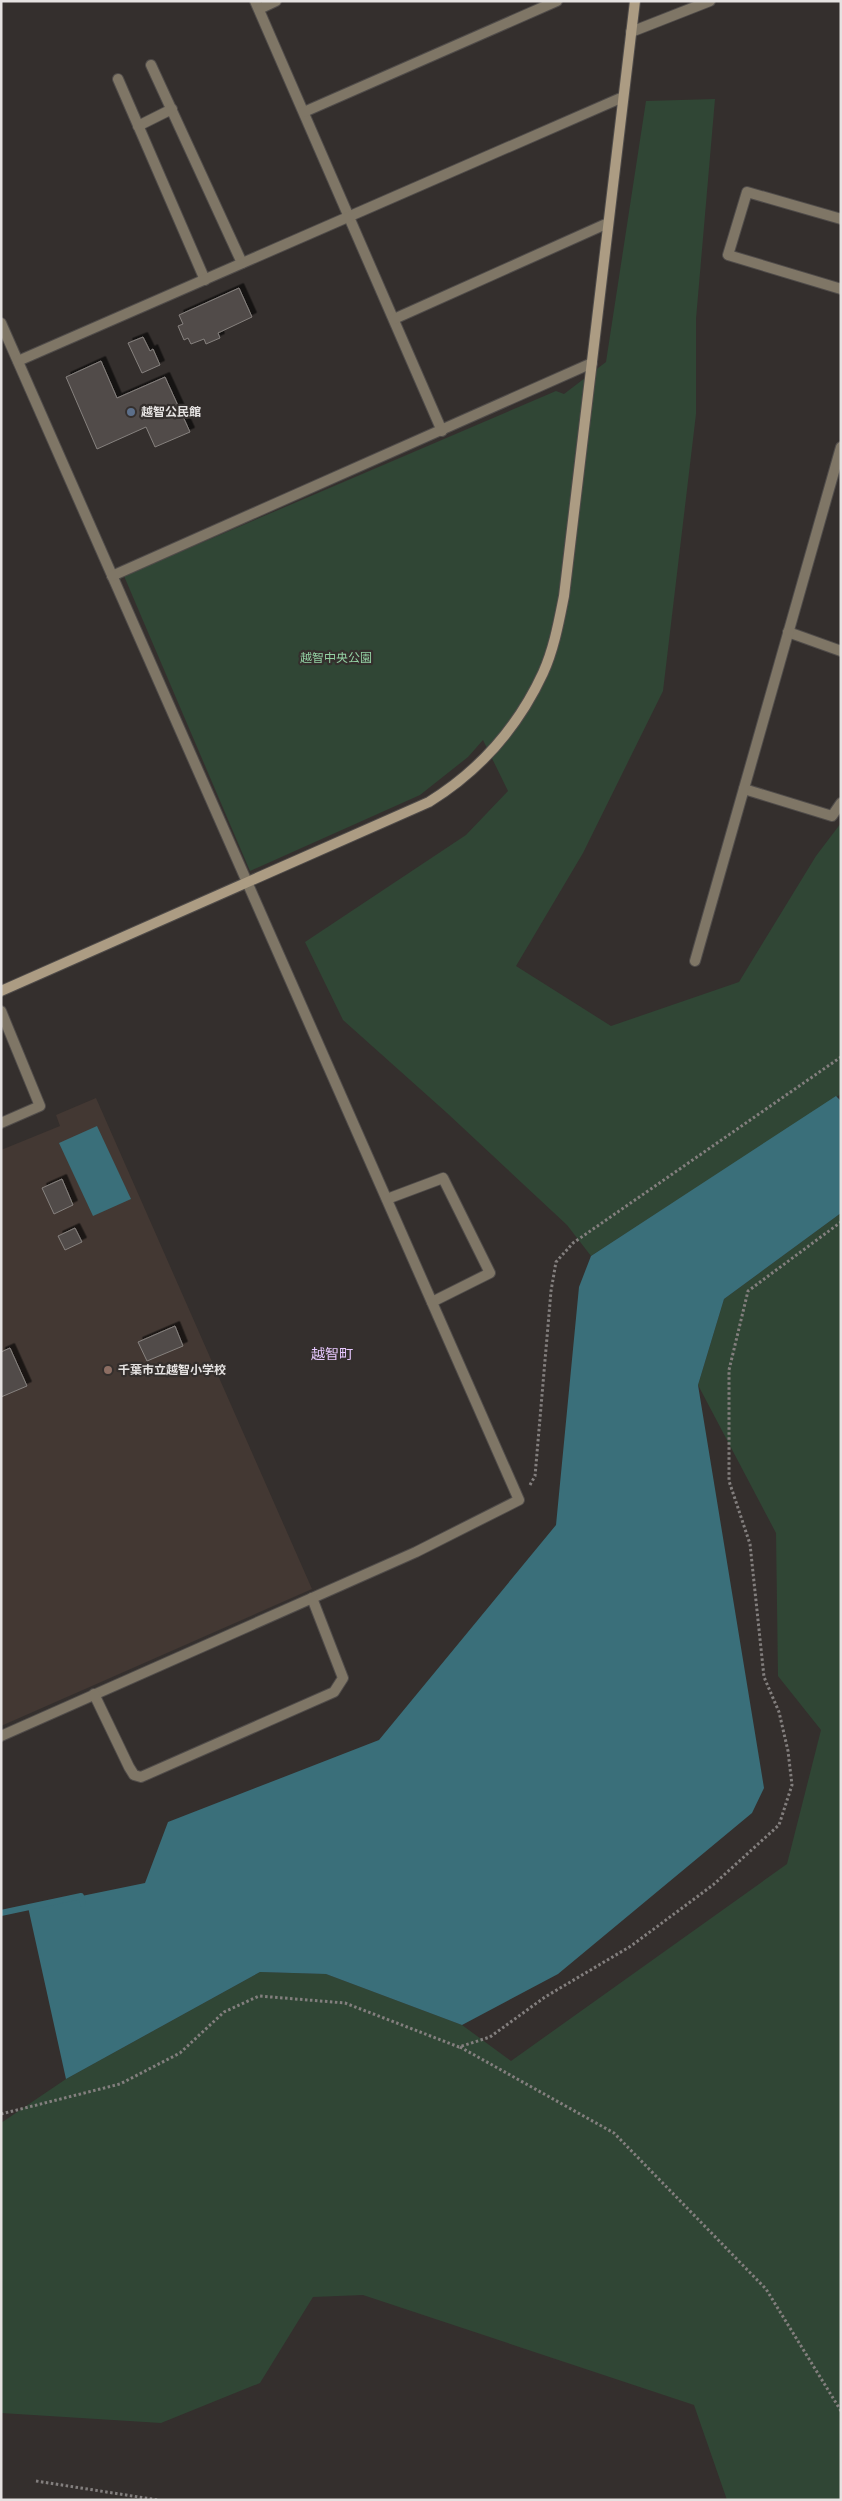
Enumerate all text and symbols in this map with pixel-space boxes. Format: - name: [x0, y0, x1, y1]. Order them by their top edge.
- place label: 越智公民館: [141, 405, 201, 419]
- marker: 越智公民館: [125, 406, 137, 418]
- park label: 越智中央公園: [300, 651, 372, 665]
- district label: 越智町: [311, 1346, 353, 1362]
- place label: 千葉市立越智小学校: [118, 1363, 226, 1377]
- marker: 千葉市立越智小学校: [102, 1364, 114, 1376]

